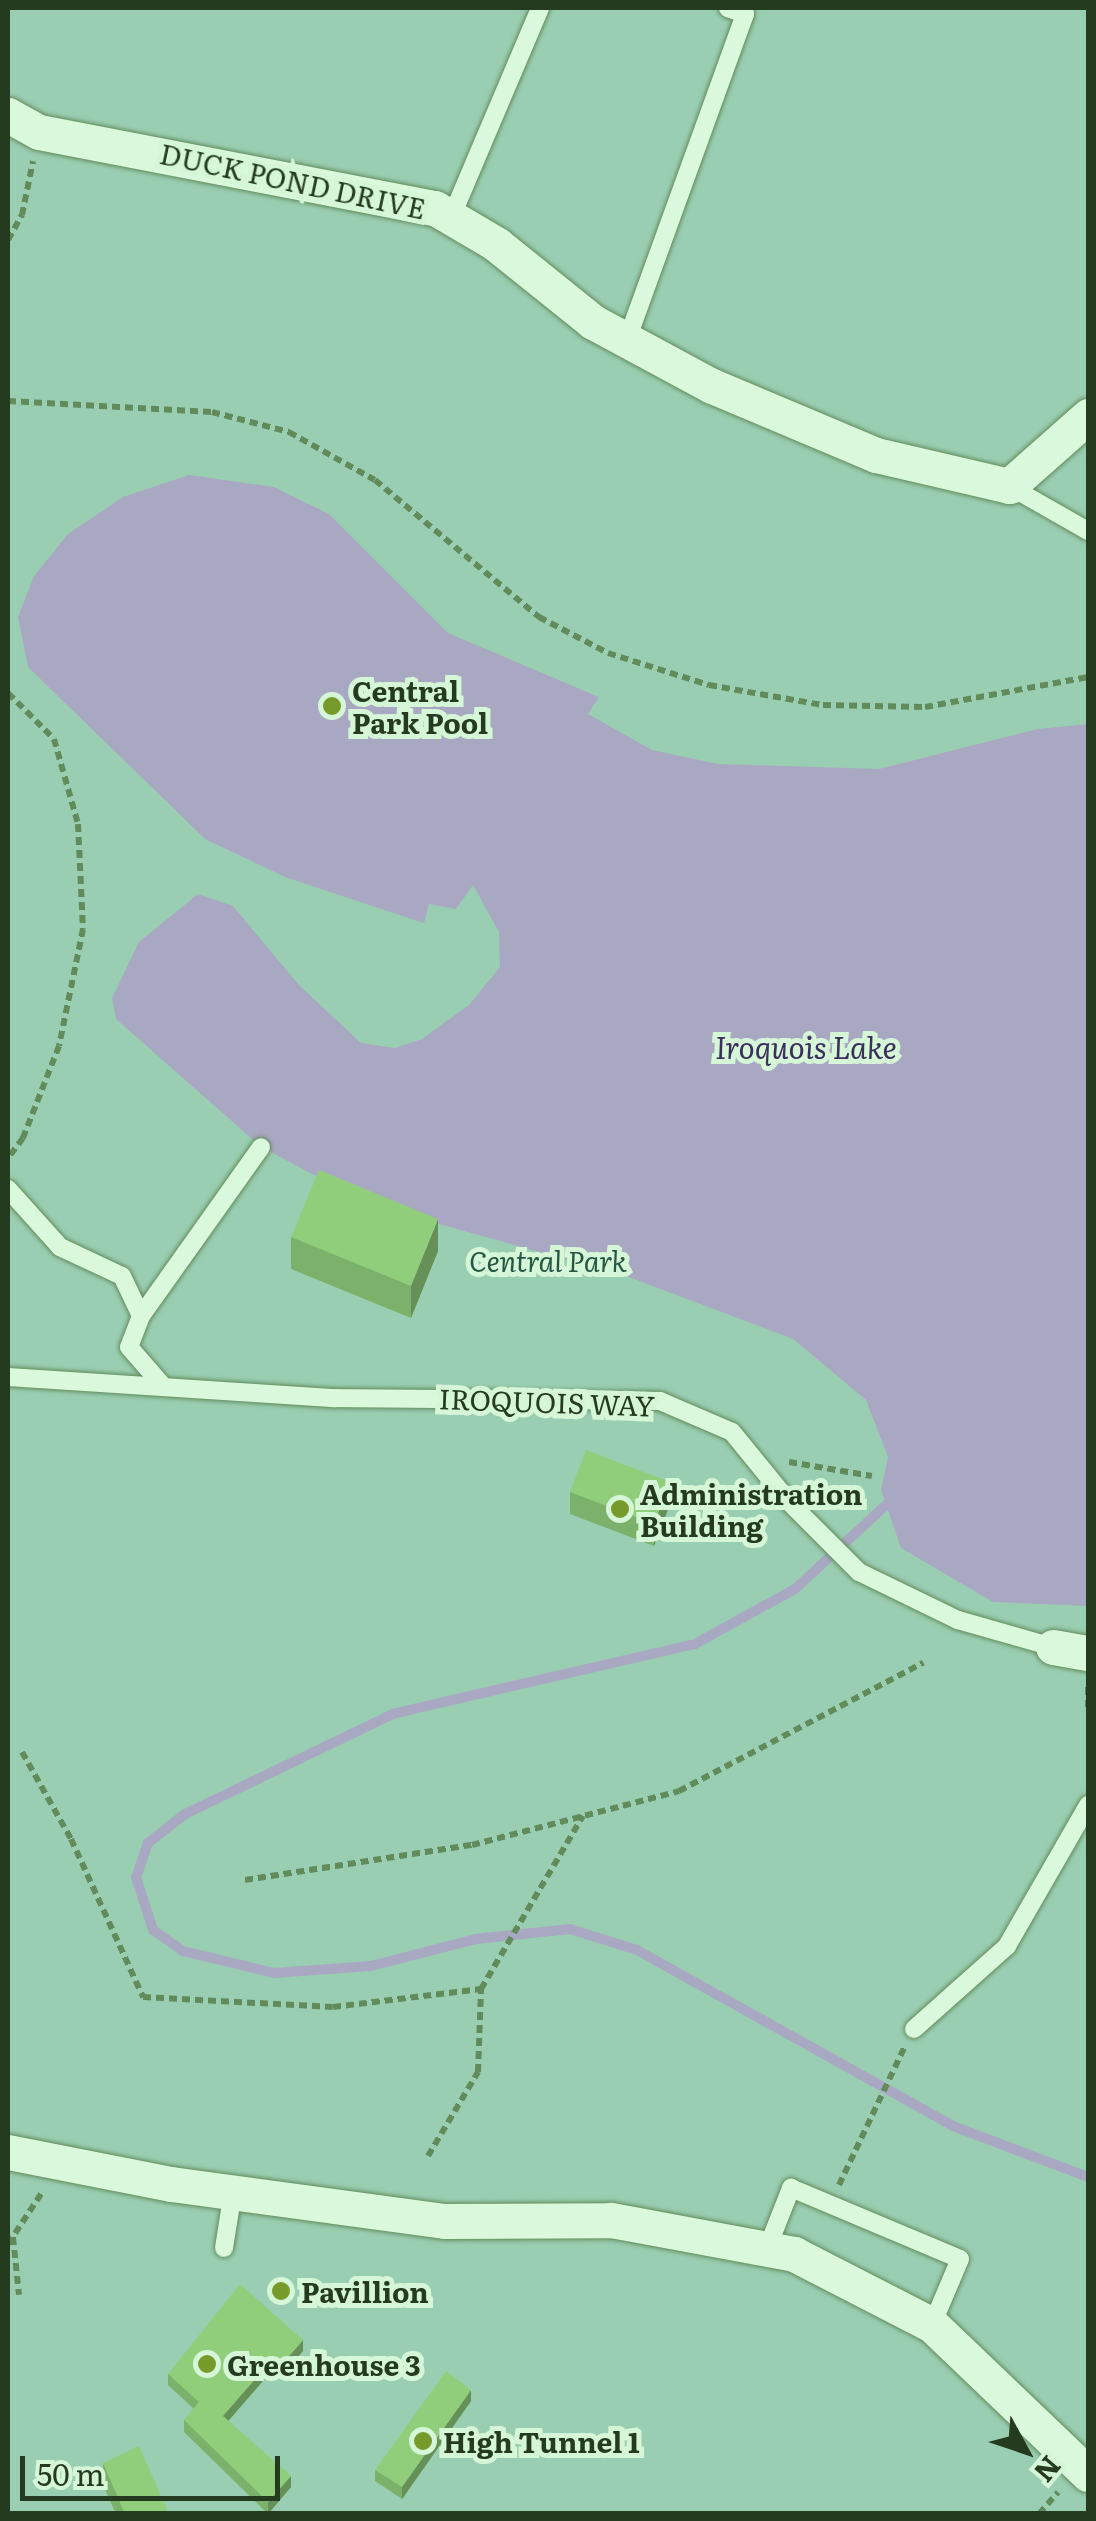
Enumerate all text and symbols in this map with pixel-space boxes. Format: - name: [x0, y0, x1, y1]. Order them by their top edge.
- street label: DUCK POND DRIVE: [157, 135, 429, 225]
- place label: Central Park Pool: [352, 673, 488, 739]
- marker: Central Park Pool: [321, 695, 343, 717]
- water label: Iroquois Lake: [715, 1028, 897, 1064]
- park label: Central Park: [469, 1243, 627, 1277]
- street label: IROQUOIS WAY: [438, 1380, 656, 1422]
- place label: Administration Building: [640, 1476, 862, 1542]
- marker: Administration Building: [609, 1498, 631, 1520]
- place label: Pavillion: [301, 2274, 429, 2308]
- marker: Pavillion: [270, 2280, 292, 2302]
- place label: Greenhouse 3: [227, 2347, 421, 2381]
- marker: Greenhouse 3: [196, 2353, 218, 2375]
- north arrow: [976, 2401, 1076, 2501]
- place label: High Tunnel 1: [443, 2424, 640, 2458]
- marker: High Tunnel 1: [412, 2430, 434, 2452]
- scale bar: [25, 2436, 285, 2498]
- text: N: [1025, 2448, 1073, 2493]
- text: 50 m: [37, 2451, 105, 2495]

